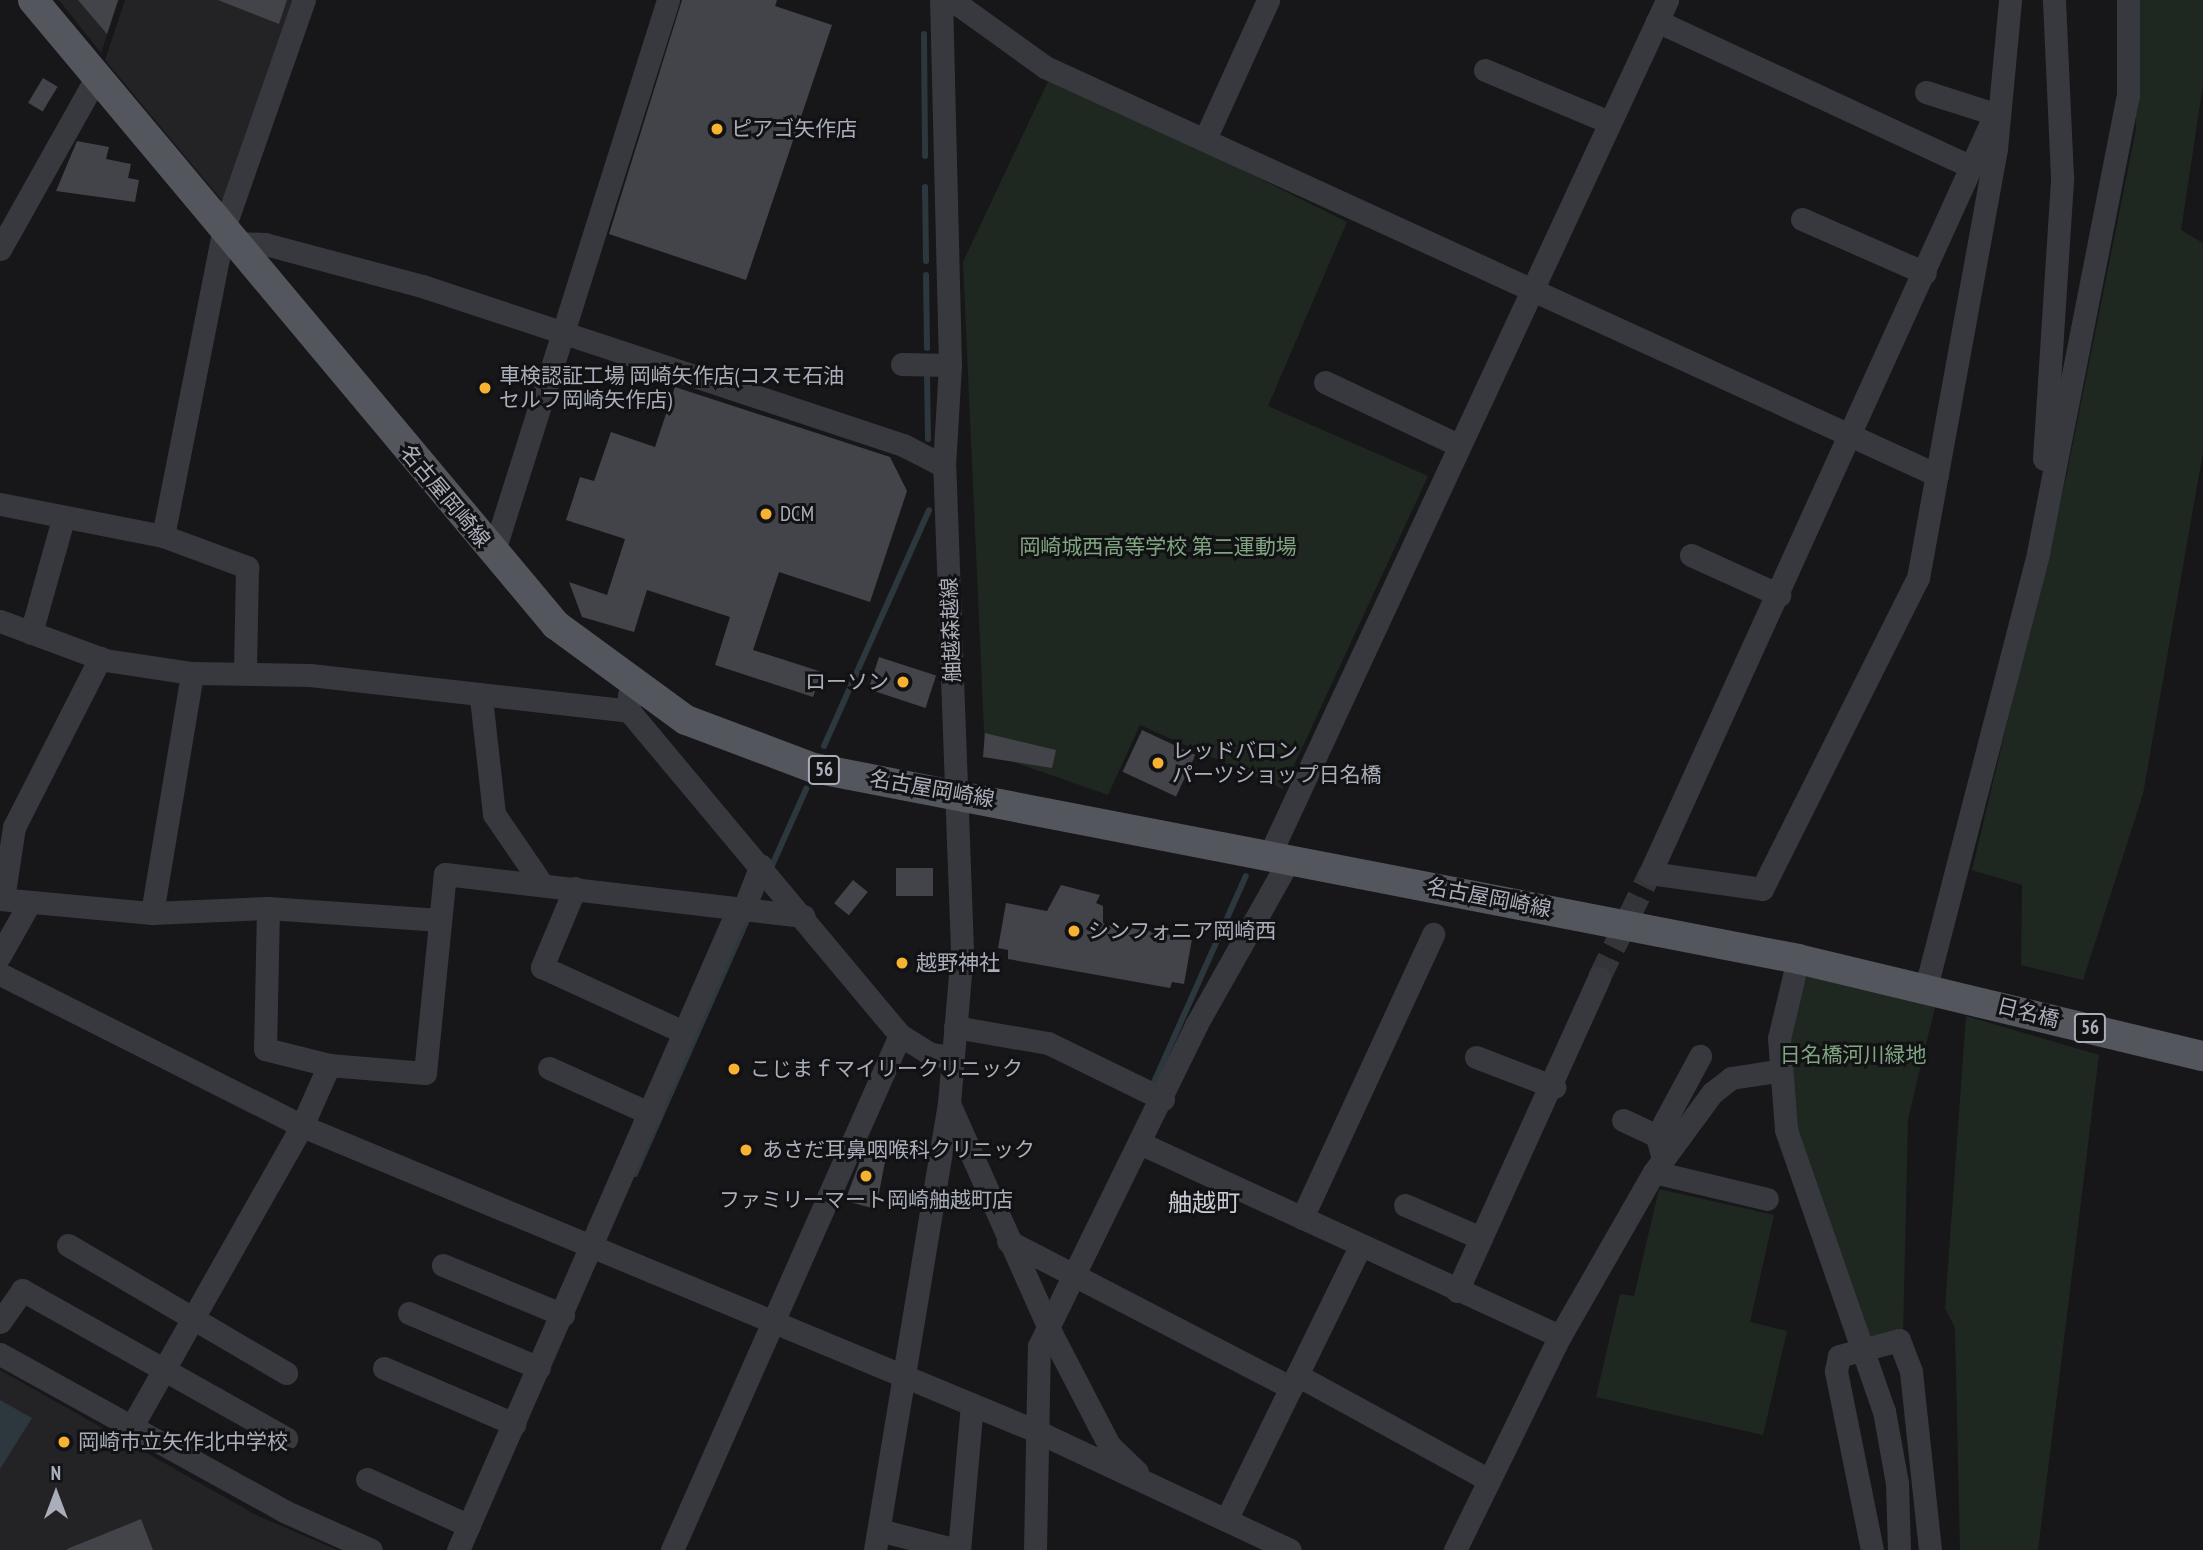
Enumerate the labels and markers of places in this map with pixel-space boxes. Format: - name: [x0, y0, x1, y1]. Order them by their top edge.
- place label: ピアゴ矢作店: [731, 116, 857, 142]
- marker: ピアゴ矢作店: [709, 121, 725, 137]
- place label: 車検認証工場 岡崎矢作店(コスモ石油 セルフ岡崎矢作店): [499, 363, 844, 413]
- marker: 車検認証工場 岡崎矢作店(コスモ石油 セルフ岡崎矢作店): [477, 380, 493, 396]
- place label: DCM: [780, 501, 814, 527]
- marker: DCM: [758, 506, 774, 522]
- place label: ローソン: [805, 669, 889, 695]
- marker: ローソン: [895, 674, 911, 690]
- place label: レッドバロン パーツショップ日名橋: [1172, 738, 1382, 788]
- marker: レッドバロン パーツショップ日名橋: [1150, 755, 1166, 771]
- place label: シンフォニア岡崎西: [1088, 918, 1277, 944]
- marker: シンフォニア岡崎西: [1066, 923, 1082, 939]
- place label: 越野神社: [916, 950, 1000, 976]
- marker: 越野神社: [894, 955, 910, 971]
- place label: こじまｆマイリークリニック: [750, 1056, 1023, 1082]
- marker: こじまｆマイリークリニック: [724, 1059, 744, 1079]
- place label: あさだ耳鼻咽喉科クリニック: [762, 1137, 1035, 1163]
- marker: あさだ耳鼻咽喉科クリニック: [736, 1140, 756, 1160]
- marker: ファミリーマート岡崎舳越町店: [858, 1168, 874, 1184]
- place label: ファミリーマート岡崎舳越町店: [719, 1187, 1013, 1213]
- place label: 岡崎市立矢作北中学校: [78, 1429, 288, 1455]
- marker: 岡崎市立矢作北中学校: [56, 1434, 72, 1450]

